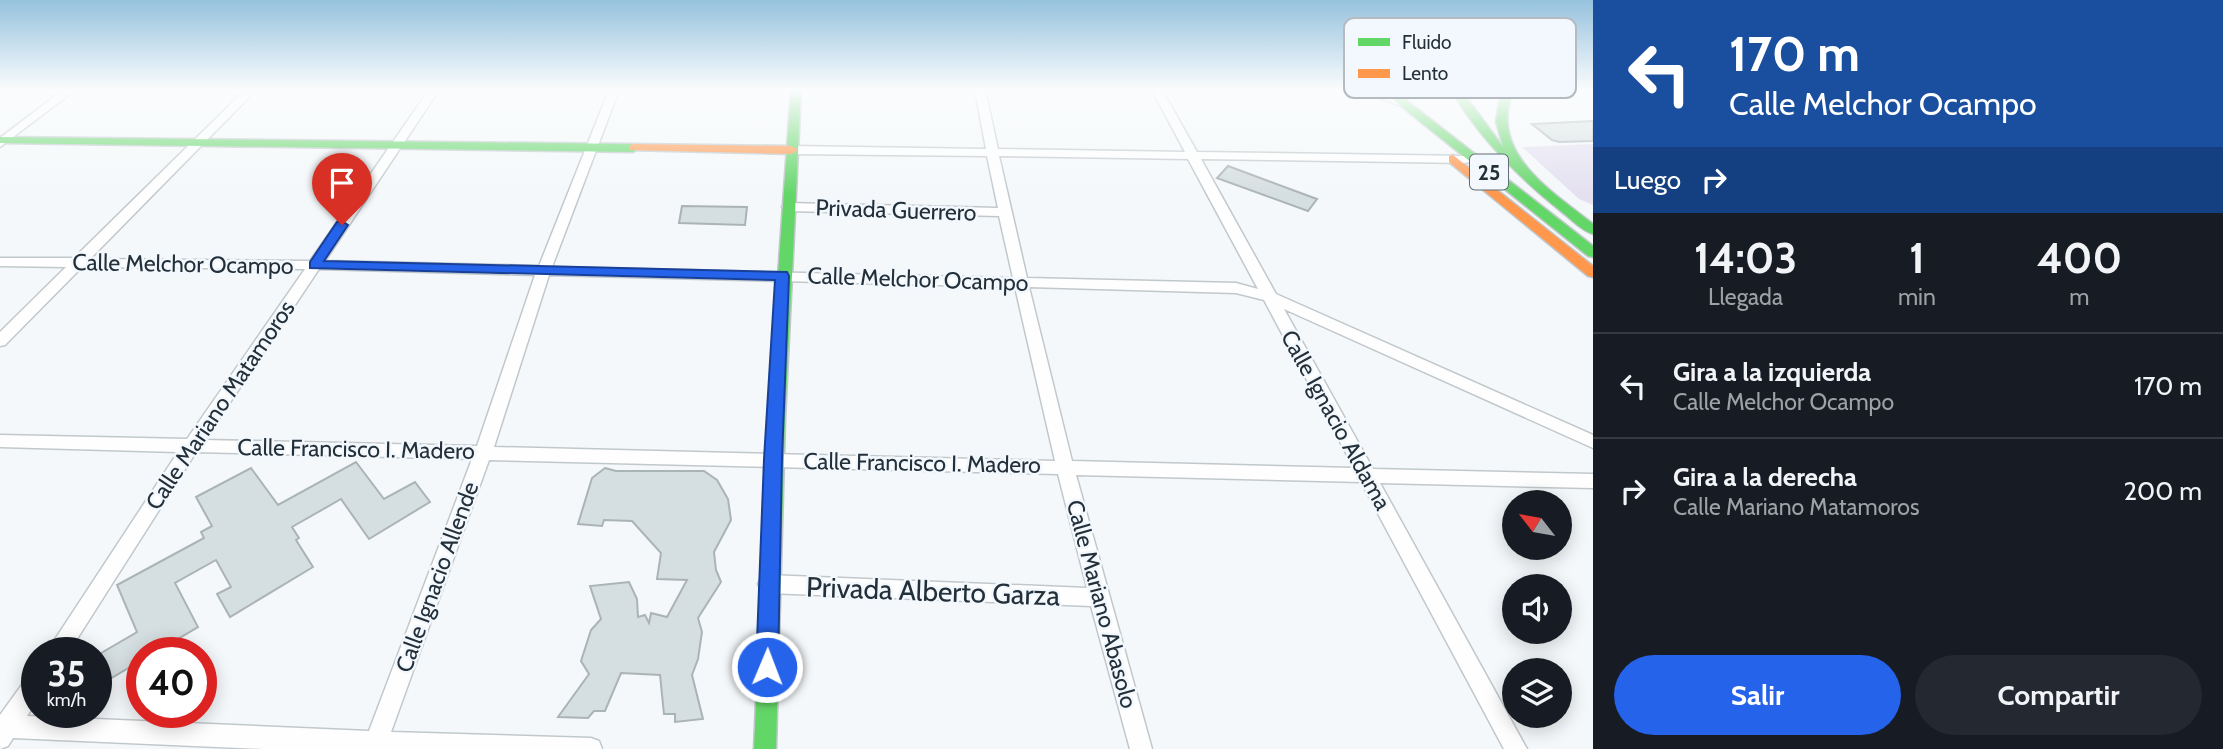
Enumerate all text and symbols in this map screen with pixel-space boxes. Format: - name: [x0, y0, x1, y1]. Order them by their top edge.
- legend: [1344, 18, 1576, 98]
- text: 170 m: [1729, 24, 1860, 83]
- icon: left: [1614, 28, 1705, 119]
- text: Fluido: [1402, 31, 1451, 54]
- text: Lento: [1402, 62, 1448, 85]
- text: Calle Melchor Ocampo: [1729, 84, 2037, 123]
- pin: [312, 153, 372, 225]
- road number: 25: [1470, 154, 1508, 190]
- icon: right: [1695, 161, 1733, 199]
- icon: arrive: [323, 164, 361, 202]
- text: Luego: [1614, 164, 1681, 196]
- street label: Privada Guerrero: [815, 193, 977, 227]
- text: 14:03: [1694, 232, 1797, 284]
- text: 1: [1909, 232, 1925, 284]
- text: 400: [2037, 232, 2122, 284]
- street label: Calle Melchor Ocampo: [72, 248, 294, 280]
- street label: Calle Melchor Ocampo: [807, 261, 1029, 297]
- text: Llegada: [1708, 283, 1783, 311]
- text: min: [1898, 283, 1936, 311]
- text: m: [2069, 283, 2090, 311]
- street label: Calle Mariano Matamoros: [139, 295, 301, 515]
- street label: Calle Ignacio Aldama: [1275, 325, 1397, 515]
- text: Gira a la izquierda: [1673, 356, 1871, 388]
- icon: left: [1614, 367, 1652, 405]
- text: 170 m: [2134, 370, 2202, 402]
- text: Calle Melchor Ocampo: [1673, 388, 1894, 416]
- street label: Calle Francisco I. Madero: [237, 433, 475, 465]
- street label: Calle Francisco I. Madero: [803, 447, 1041, 479]
- text: Gira a la derecha: [1673, 461, 1857, 493]
- icon: right: [1614, 472, 1652, 510]
- text: 200 m: [2123, 475, 2202, 507]
- street label: Calle Ignacio Allende: [389, 478, 485, 676]
- north arrow: [1502, 490, 1572, 560]
- map controls: [1502, 490, 1572, 728]
- text: Calle Mariano Matamoros: [1673, 493, 1919, 521]
- street label: Calle Mariano Abasolo: [1061, 497, 1143, 711]
- street label: Privada Alberto Garza: [805, 570, 1061, 612]
- button: sound: [1502, 574, 1572, 644]
- position arrow: [730, 630, 804, 704]
- speed limit sign: 40: [126, 637, 217, 728]
- text: 35: [48, 652, 85, 695]
- button: Salir: [1614, 655, 1901, 735]
- button: Compartir: [1915, 655, 2202, 735]
- button: layers: [1502, 658, 1572, 728]
- text: km/h: [47, 689, 86, 711]

